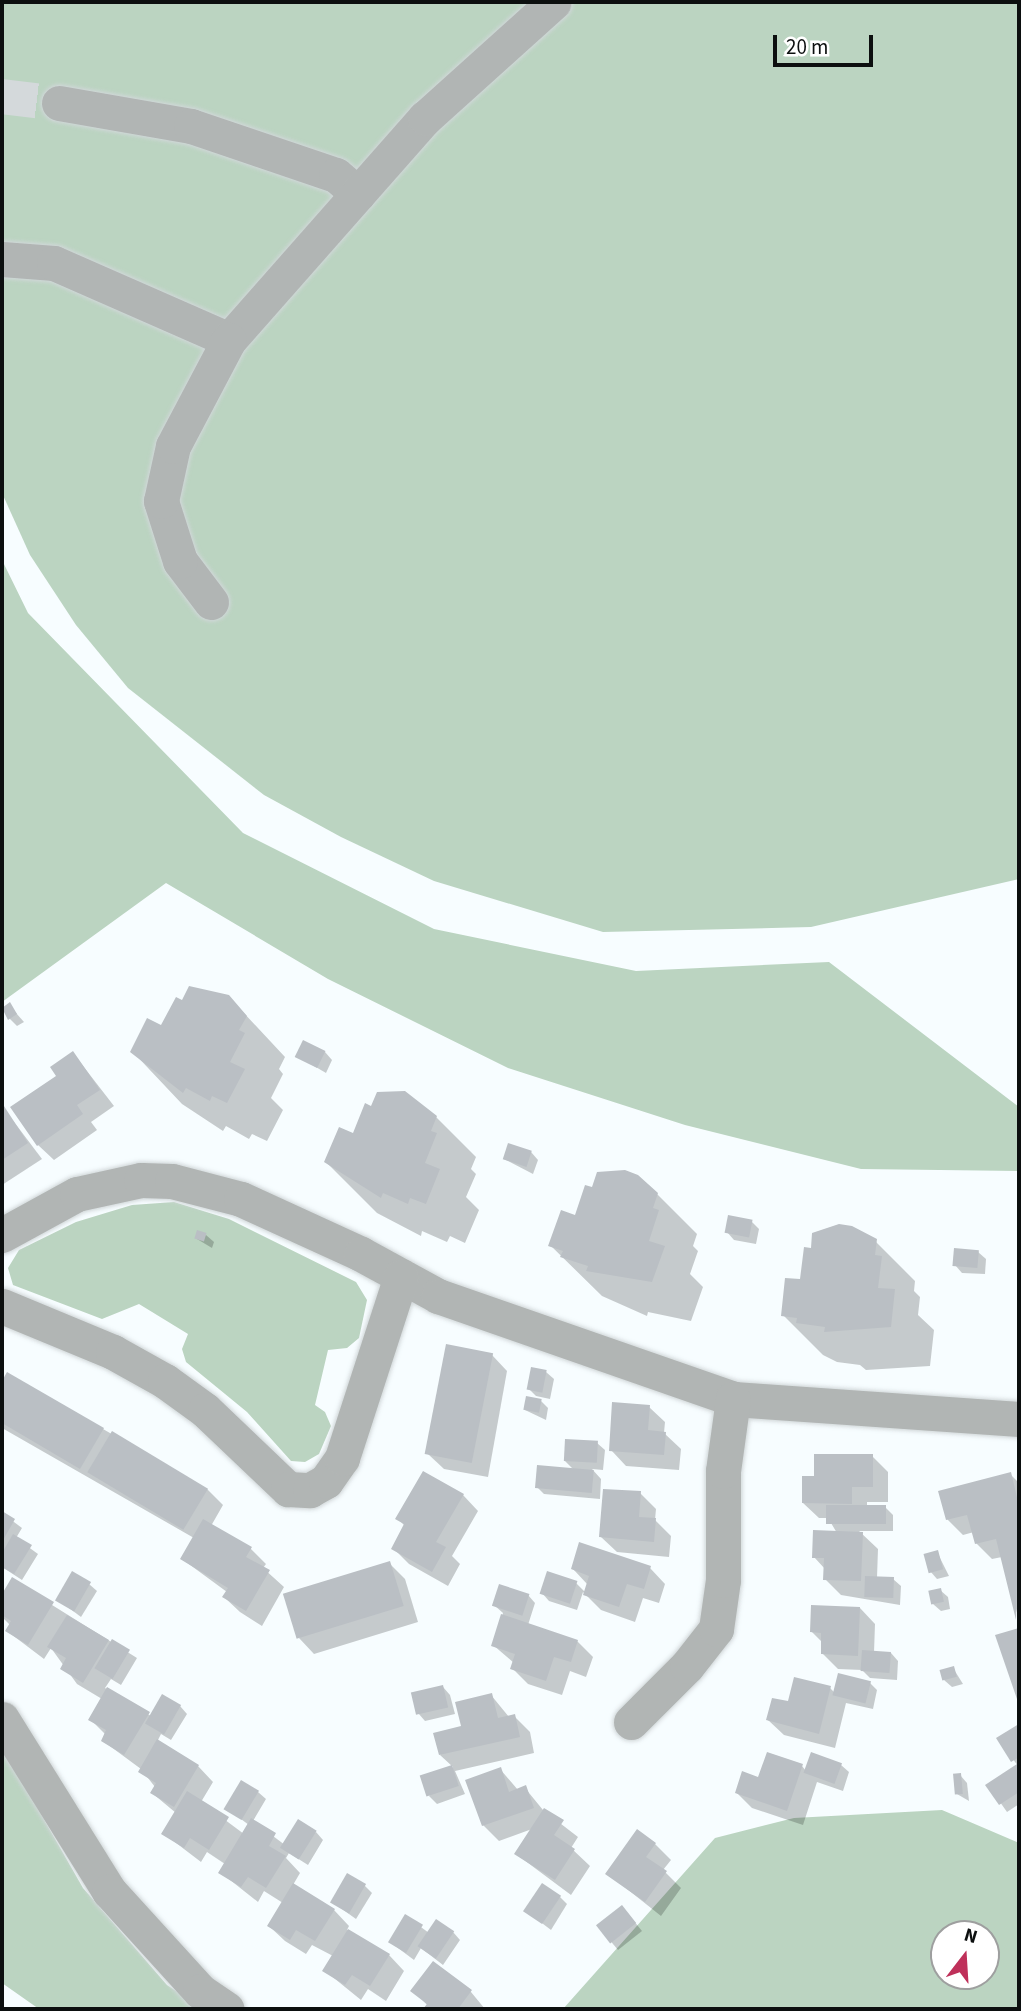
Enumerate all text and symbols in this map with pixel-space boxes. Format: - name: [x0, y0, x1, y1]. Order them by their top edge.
- scale bar: [776, 21, 876, 65]
- text: 20 m: [786, 32, 828, 62]
- north arrow: [930, 1920, 1000, 1990]
- text: N: [961, 1922, 981, 1951]

